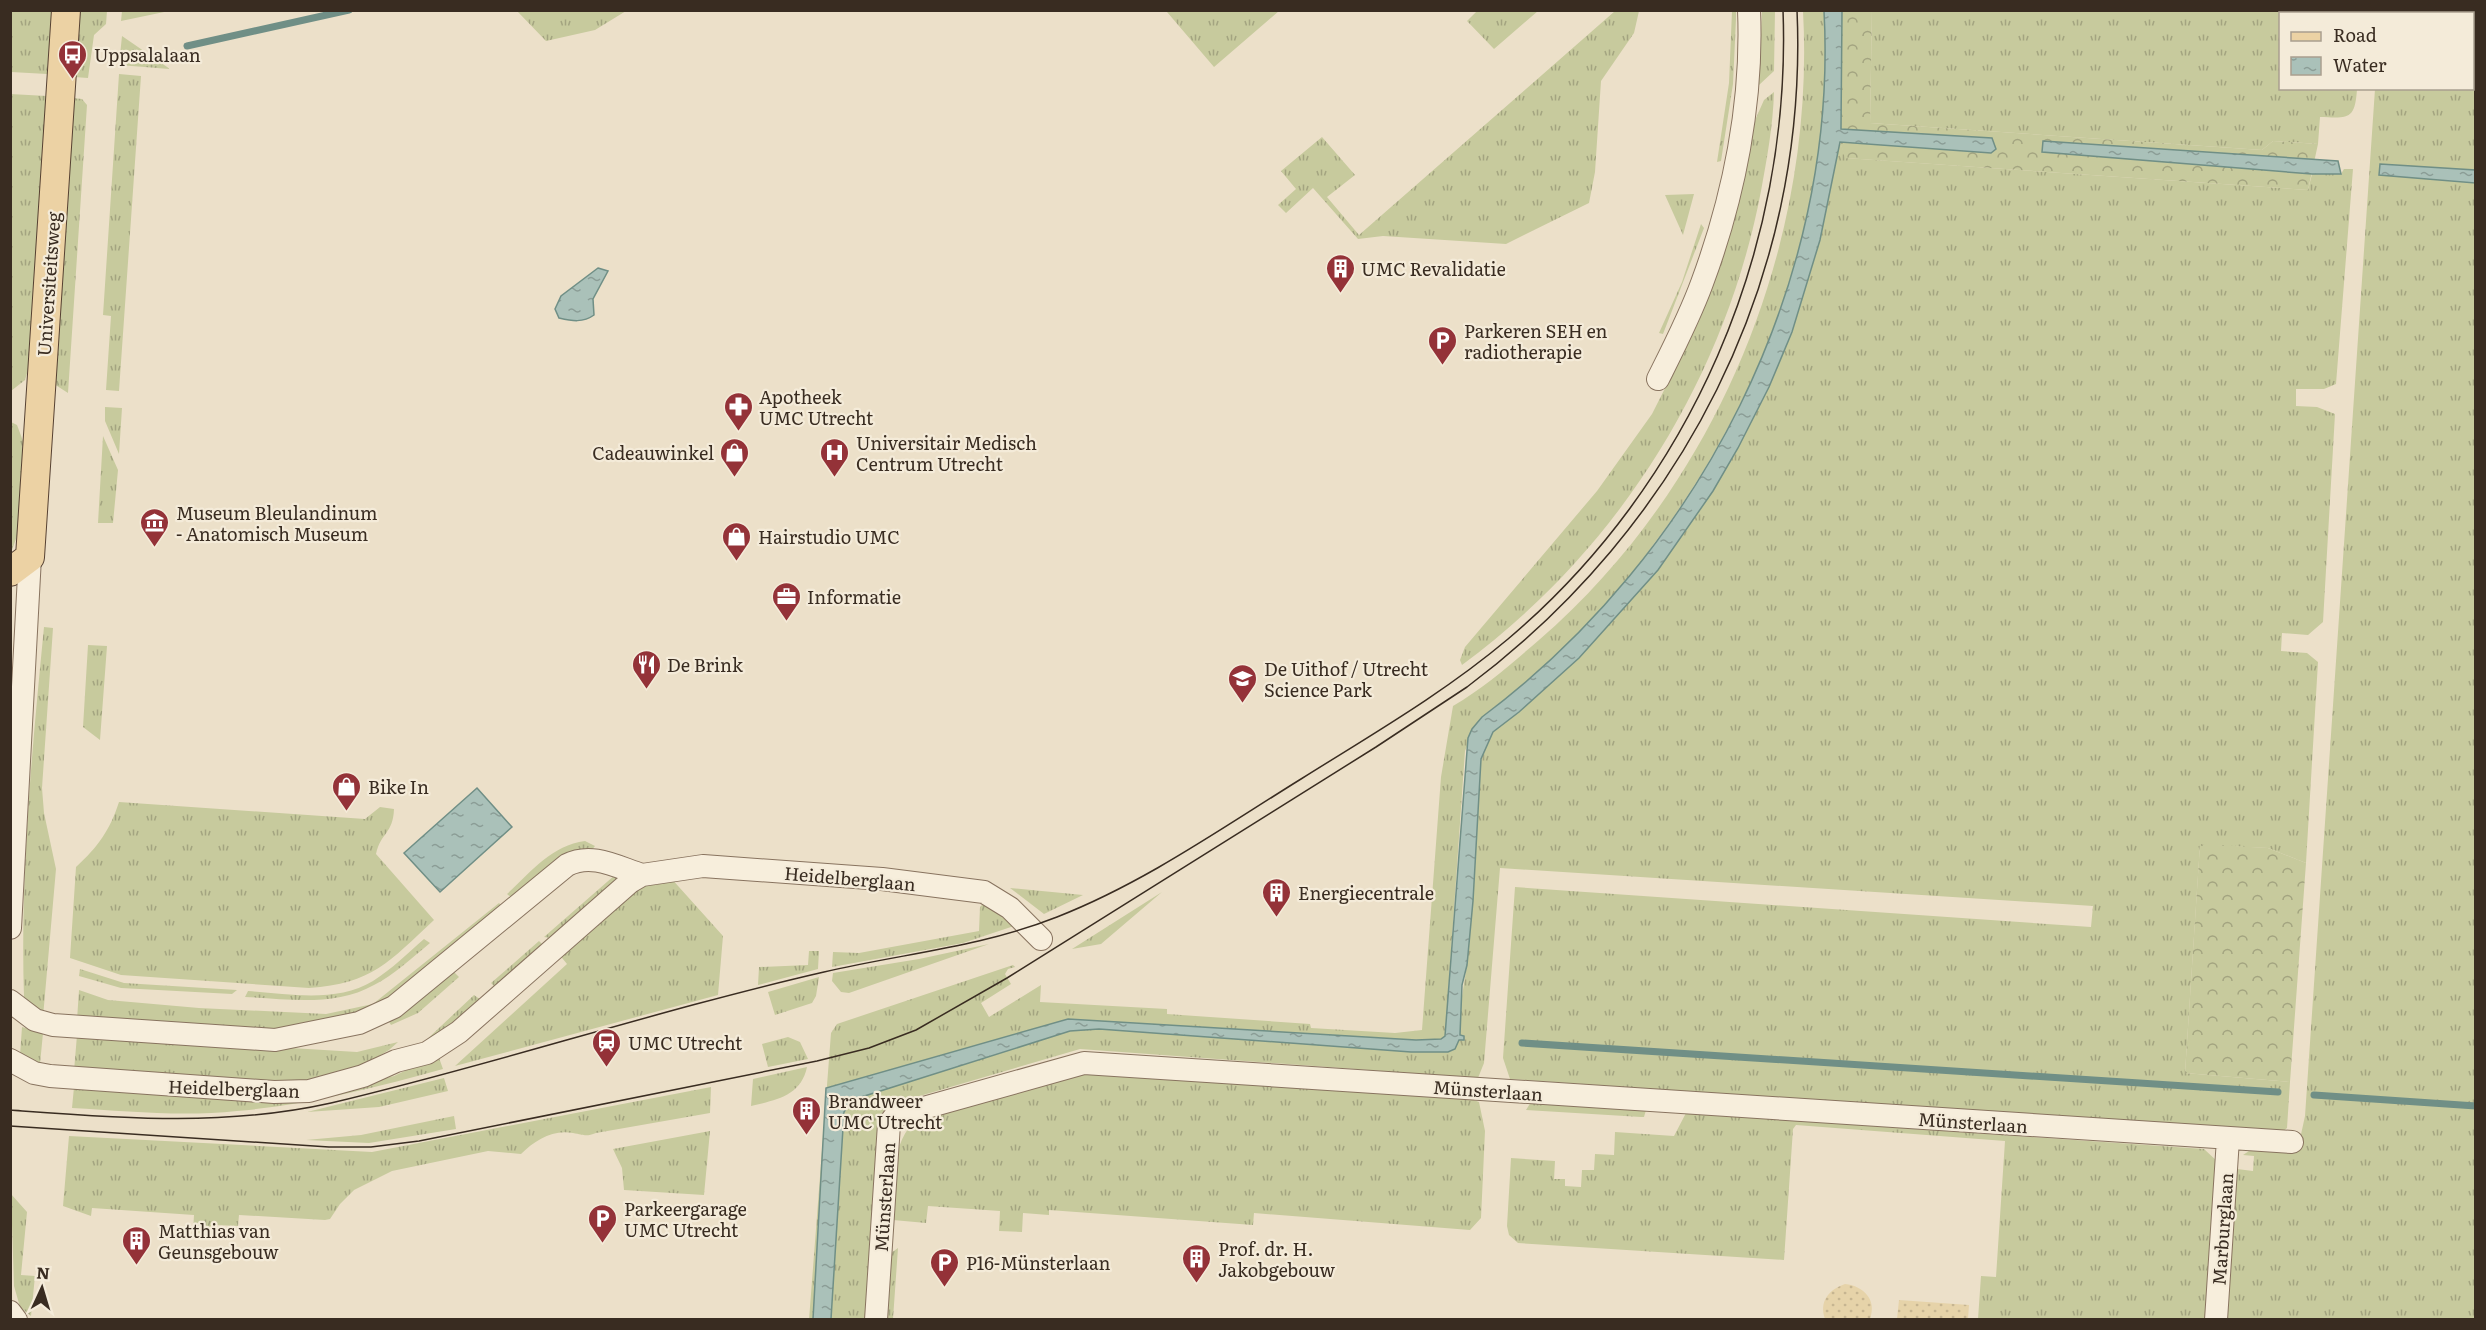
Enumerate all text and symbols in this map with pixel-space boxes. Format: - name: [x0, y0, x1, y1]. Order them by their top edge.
- legend: [2279, 12, 2474, 90]
- text: Road: [2333, 21, 2377, 48]
- bus stop icon: Uppsalalaan: [57, 38, 89, 80]
- place label: Uppsalalaan: [94, 41, 201, 68]
- text: Water: [2333, 51, 2387, 78]
- street label: Universiteitsweg: [29, 210, 67, 357]
- building icon: UMC Revalidatie: [1324, 252, 1356, 294]
- place label: UMC Revalidatie: [1361, 255, 1506, 282]
- place label: Parkeren SEH en radiotherapie: [1464, 317, 1608, 365]
- parking icon: Parkeren SEH en radiotherapie: [1427, 324, 1459, 366]
- place label: Apotheek UMC Utrecht: [759, 383, 874, 431]
- pharmacy icon: Apotheek UMC Utrecht: [722, 390, 754, 432]
- place label: Universitair Medisch Centrum Utrecht: [856, 429, 1037, 477]
- shop icon: Cadeauwinkel: [719, 436, 751, 478]
- hospital icon: Universitair Medisch Centrum Utrecht: [819, 436, 851, 478]
- place label: Cadeauwinkel: [592, 439, 714, 466]
- place label: Museum Bleulandinum - Anatomisch Museum: [176, 499, 378, 547]
- museum icon: Museum Bleulandinum - Anatomisch Museum: [139, 506, 171, 548]
- shop icon: Hairstudio UMC: [721, 520, 753, 562]
- place label: Hairstudio UMC: [758, 523, 900, 550]
- office icon: Informatie: [770, 580, 802, 622]
- place label: Informatie: [807, 583, 901, 610]
- restaurant icon: De Brink: [630, 648, 662, 690]
- place label: De Brink: [667, 651, 744, 678]
- place label: De Uithof / Utrecht Science Park: [1264, 655, 1429, 703]
- school or university icon: De Uithof / Utrecht Science Park: [1227, 662, 1259, 704]
- shop icon: Bike In: [331, 770, 363, 812]
- place label: Bike In: [368, 773, 429, 800]
- street label: Heidelberglaan: [783, 859, 917, 897]
- building icon: Energiecentrale: [1261, 876, 1293, 918]
- place label: Energiecentrale: [1298, 879, 1434, 906]
- station icon: UMC Utrecht: [591, 1026, 623, 1068]
- place label: UMC Utrecht: [628, 1029, 743, 1056]
- street label: Heidelberglaan: [168, 1072, 300, 1104]
- street label: Münsterlaan: [1432, 1073, 1544, 1107]
- place label: Brandweer UMC Utrecht: [828, 1087, 943, 1135]
- building icon: Brandweer UMC Utrecht: [791, 1094, 823, 1136]
- street label: Münsterlaan: [1917, 1105, 2029, 1139]
- street label: Münsterlaan: [867, 1141, 901, 1253]
- street label: Marburglaan: [2205, 1172, 2239, 1286]
- place label: Parkeergarage UMC Utrecht: [624, 1195, 747, 1243]
- parking icon: Parkeergarage UMC Utrecht: [587, 1202, 619, 1244]
- place label: Matthias van Geunsgebouw: [158, 1217, 279, 1265]
- building icon: Matthias van Geunsgebouw: [121, 1224, 153, 1266]
- place label: Prof. dr. H. Jakobgebouw: [1218, 1235, 1336, 1283]
- building icon: Prof. dr. H. Jakobgebouw: [1181, 1242, 1213, 1284]
- parking icon: P16-Münsterlaan: [929, 1246, 961, 1288]
- place label: P16-Münsterlaan: [966, 1249, 1110, 1276]
- north arrow: [12, 1258, 72, 1318]
- text: N: [36, 1260, 51, 1284]

